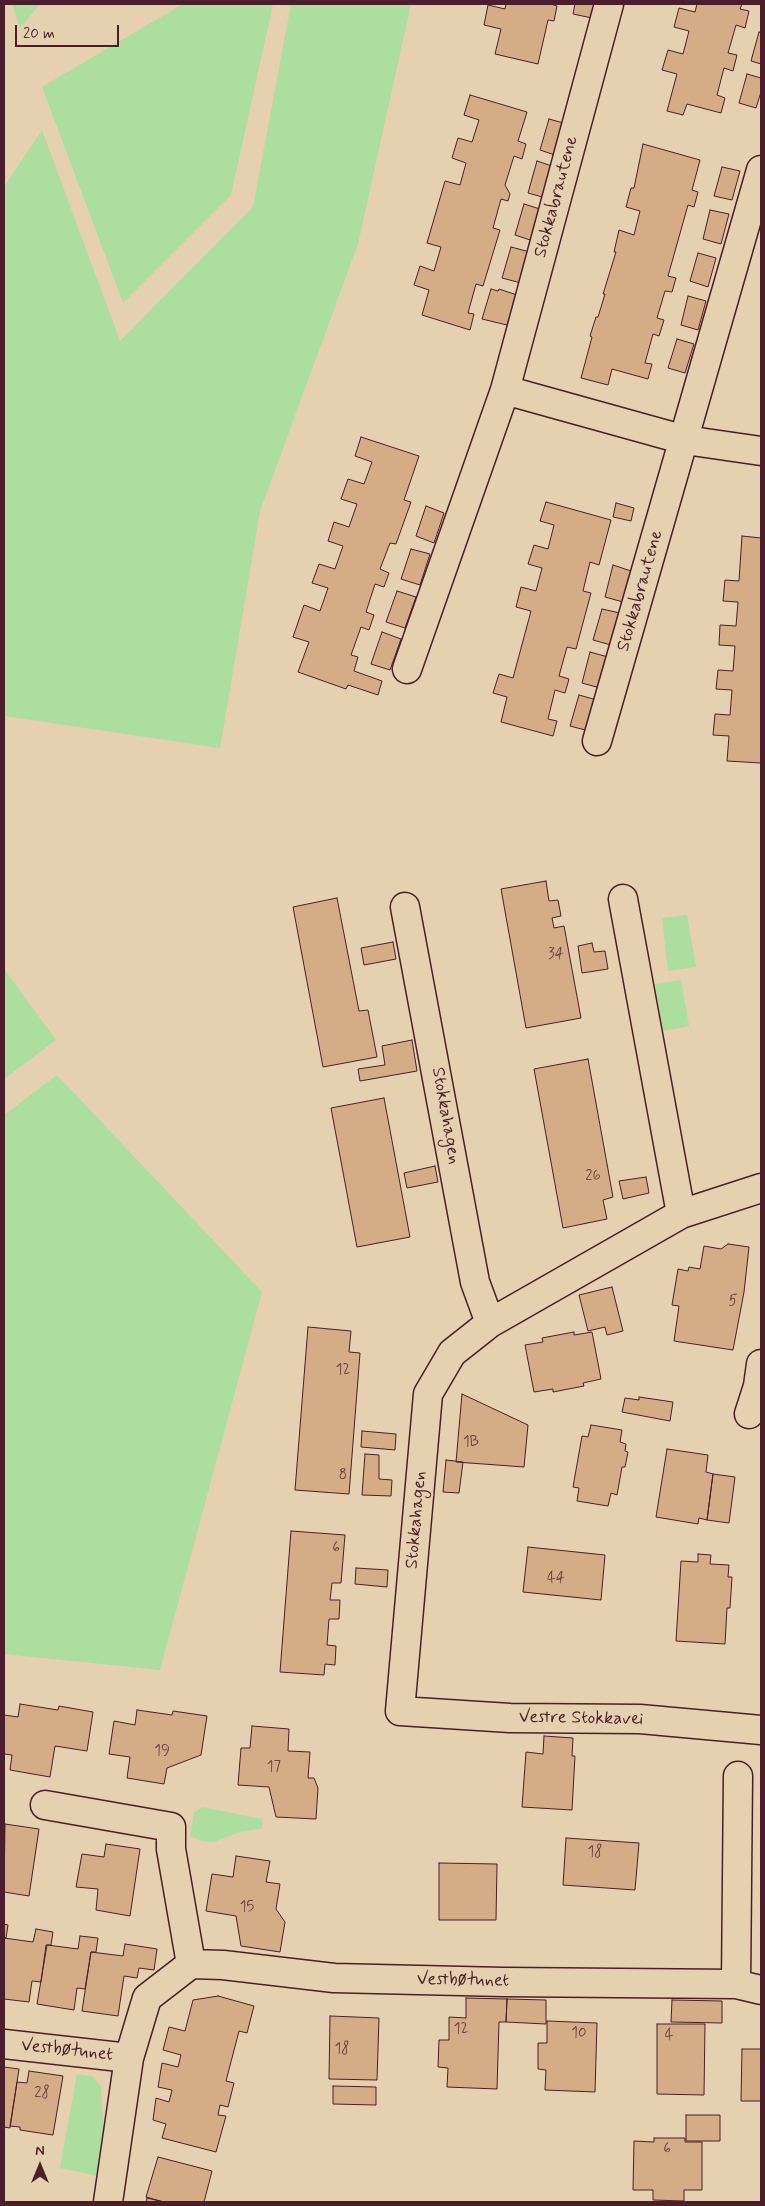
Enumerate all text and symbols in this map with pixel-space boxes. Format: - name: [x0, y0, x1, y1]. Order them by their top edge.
- scale bar: [18, 15, 121, 47]
- text: 20 m: [23, 24, 55, 44]
- street label: Stokkabrautene: [530, 134, 584, 260]
- street label: Stokkabrautene: [613, 528, 669, 654]
- house number: 34: [548, 946, 564, 964]
- street label: Stokkahagen: [426, 1066, 464, 1166]
- house number: 26: [585, 1168, 601, 1186]
- house number: 5: [729, 1293, 737, 1311]
- house number: 12: [336, 1362, 350, 1380]
- house number: 1B: [463, 1434, 479, 1452]
- house number: 8: [339, 1467, 347, 1485]
- street label: Stokkahagen: [402, 1470, 432, 1570]
- house number: 6: [332, 1540, 340, 1558]
- house number: 44: [547, 1570, 565, 1588]
- street label: Vestre Stokkavei: [519, 1707, 643, 1731]
- house number: 19: [154, 1743, 170, 1761]
- house number: 17: [267, 1759, 281, 1777]
- house number: 18: [588, 1844, 602, 1862]
- house number: 15: [240, 1899, 254, 1917]
- street label: Vestbøtunet: [417, 1969, 509, 1993]
- house number: 12: [454, 2021, 468, 2039]
- house number: 10: [571, 2025, 587, 2043]
- house number: 4: [665, 2027, 673, 2045]
- street label: Vestbøtunet: [20, 2035, 114, 2067]
- house number: 18: [335, 2041, 349, 2059]
- house number: 28: [34, 2085, 50, 2103]
- north arrow: [15, 2141, 65, 2191]
- house number: 6: [663, 2141, 671, 2159]
- text: N: [35, 2142, 45, 2160]

